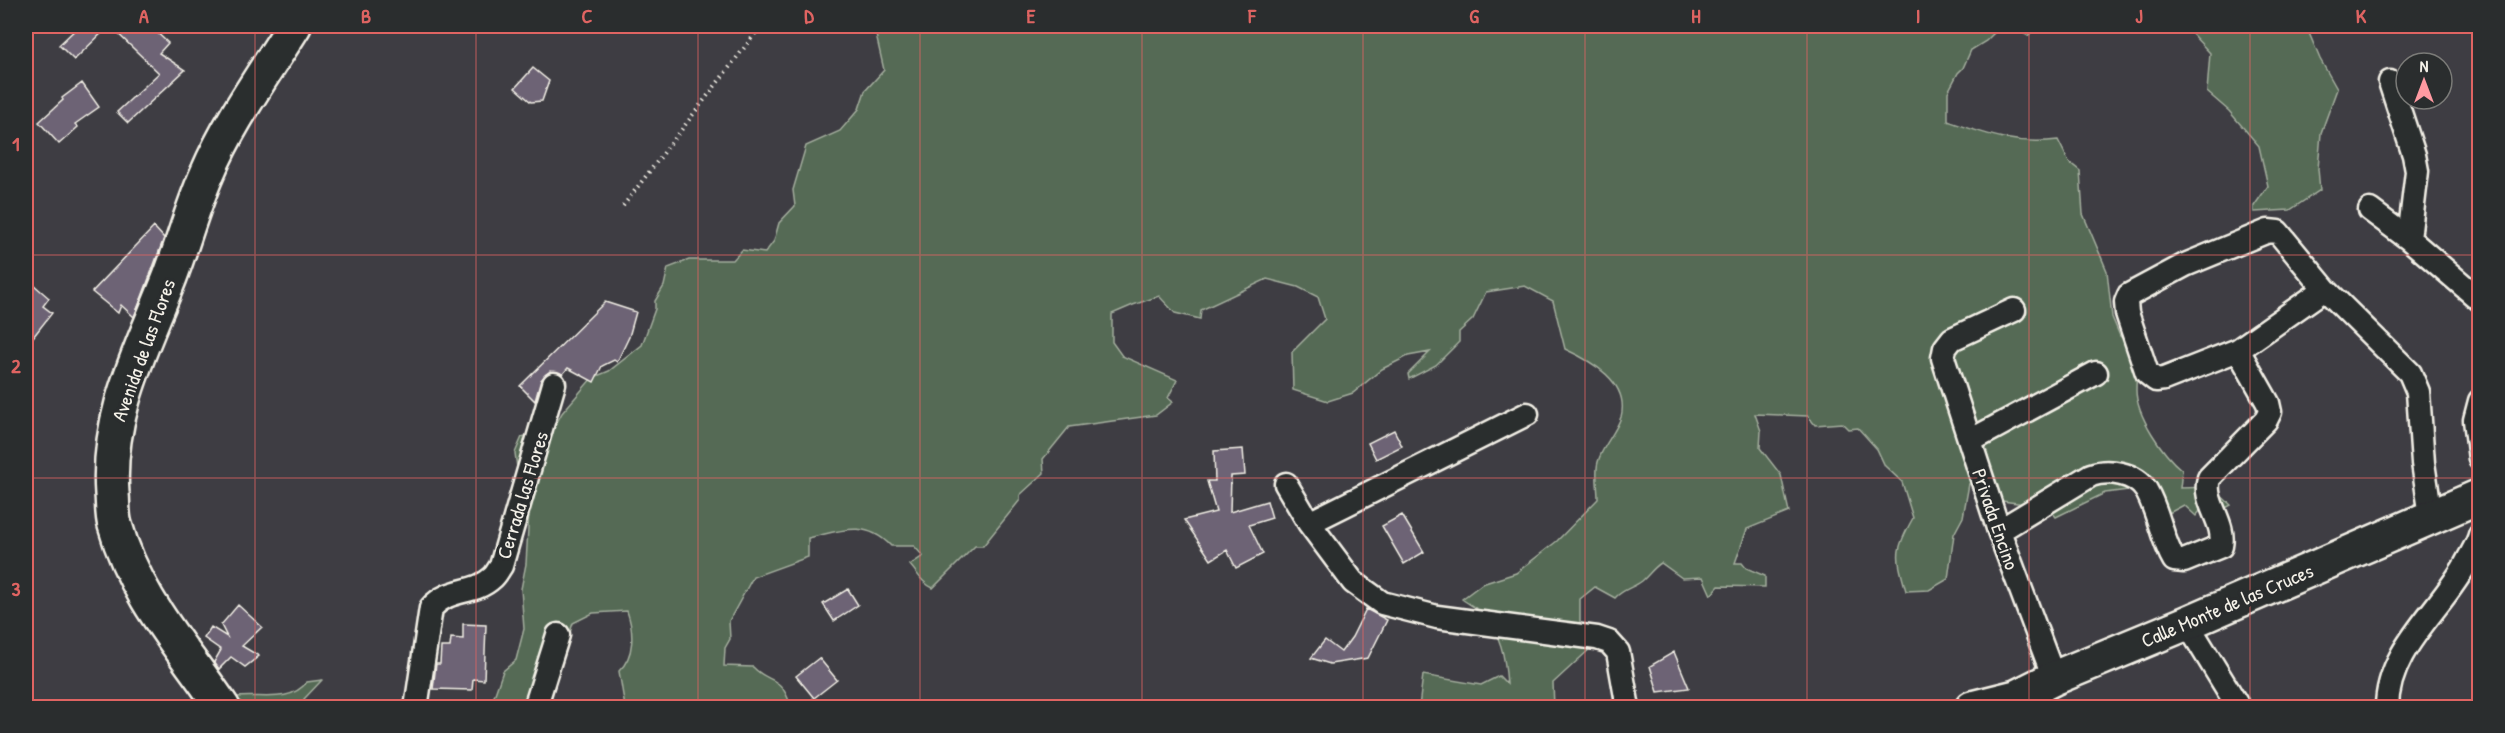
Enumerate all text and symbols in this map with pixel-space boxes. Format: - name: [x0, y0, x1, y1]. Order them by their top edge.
- text: A: [139, 2, 149, 29]
- text: B: [361, 2, 371, 29]
- text: C: [582, 2, 593, 29]
- text: D: [804, 2, 814, 29]
- text: E: [1027, 2, 1036, 29]
- text: F: [1247, 2, 1257, 29]
- text: G: [1469, 2, 1479, 29]
- text: H: [1691, 2, 1701, 29]
- text: I: [1916, 2, 1920, 29]
- text: J: [2135, 2, 2143, 29]
- text: K: [2356, 2, 2367, 29]
- north arrow: [2394, 51, 2454, 111]
- text: N: [2420, 55, 2429, 77]
- text: 1: [12, 130, 20, 157]
- street label: Avenida de las Flores: [105, 275, 181, 425]
- text: 2: [11, 352, 21, 379]
- street label: Cerrada las Flores: [490, 428, 554, 562]
- street label: Privada Encino: [1966, 465, 2026, 573]
- street label: Calle Monte de las Cruces: [2137, 556, 2317, 653]
- text: 3: [12, 575, 21, 602]

